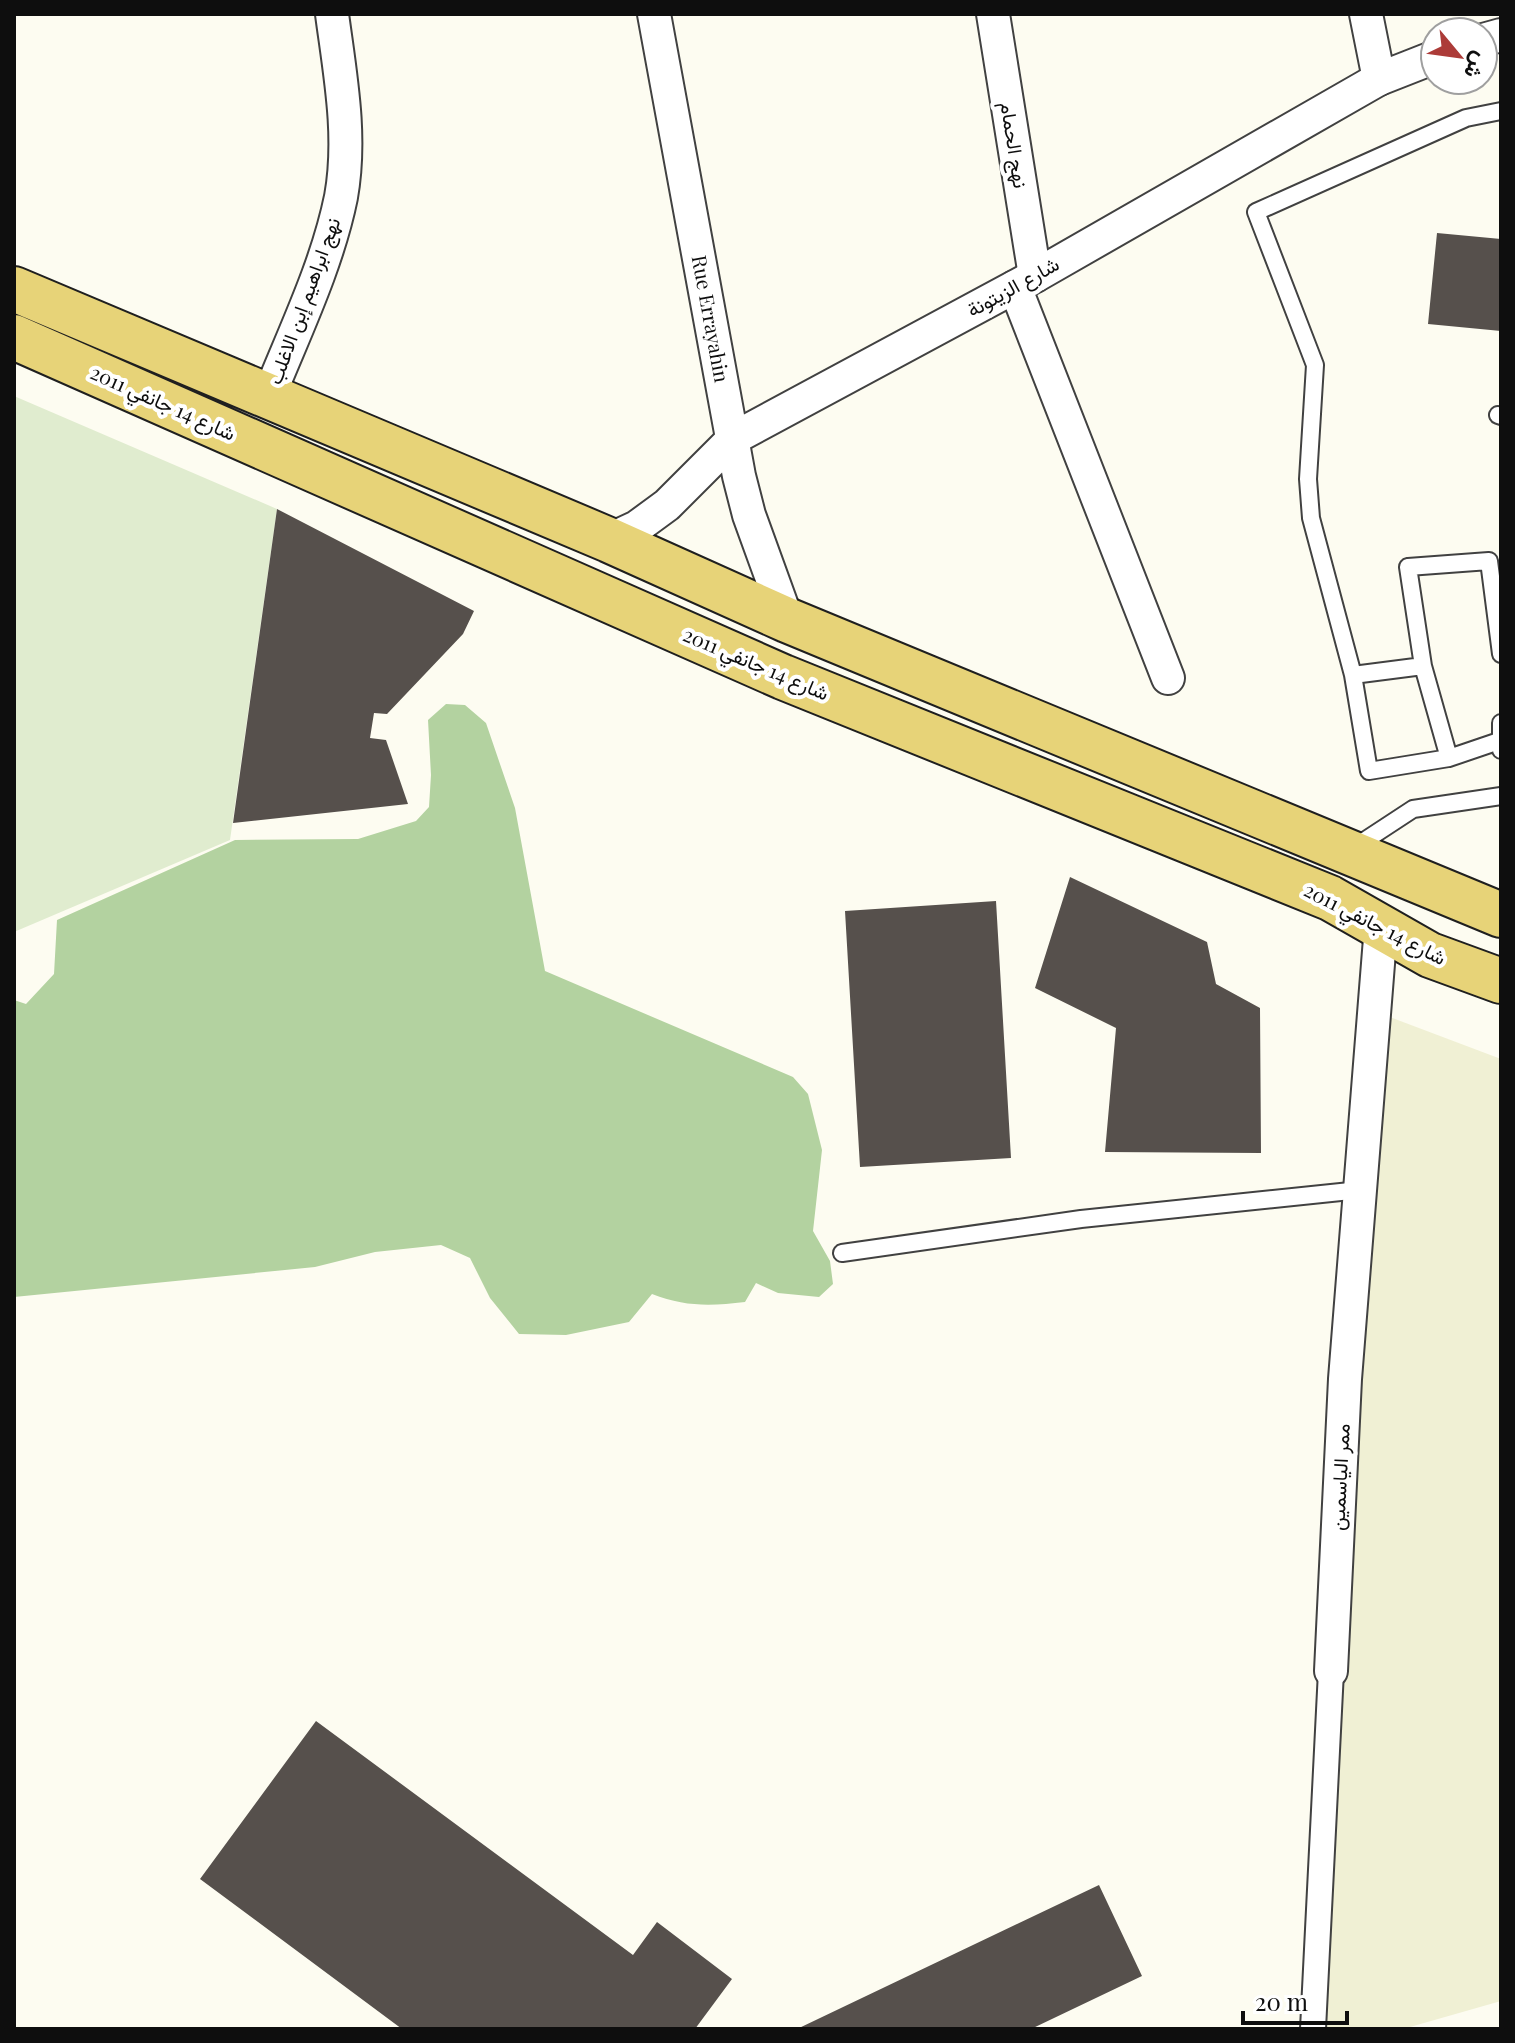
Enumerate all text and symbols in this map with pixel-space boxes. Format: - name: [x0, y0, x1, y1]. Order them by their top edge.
- north arrow: [1419, 16, 1499, 96]
- text: ش: [1458, 47, 1497, 85]
- street label: نهج الحمام: [993, 100, 1036, 190]
- street label: نهج ابراهيم إبن الاغلب: [260, 213, 347, 389]
- street label: شارع الزيتونة: [961, 249, 1064, 324]
- street label: Rue Errayahin: [687, 253, 737, 385]
- street label: شارع 14 جانفي 2011: [85, 358, 240, 450]
- street label: شارع 14 جانفي 2011: [678, 620, 834, 710]
- street label: شارع 14 جانفي 2011: [1298, 875, 1451, 975]
- street label: ممر الياسمين: [1322, 1423, 1356, 1531]
- scale bar: [1243, 1975, 1347, 2025]
- text: 20 m: [1255, 1985, 1308, 2017]

